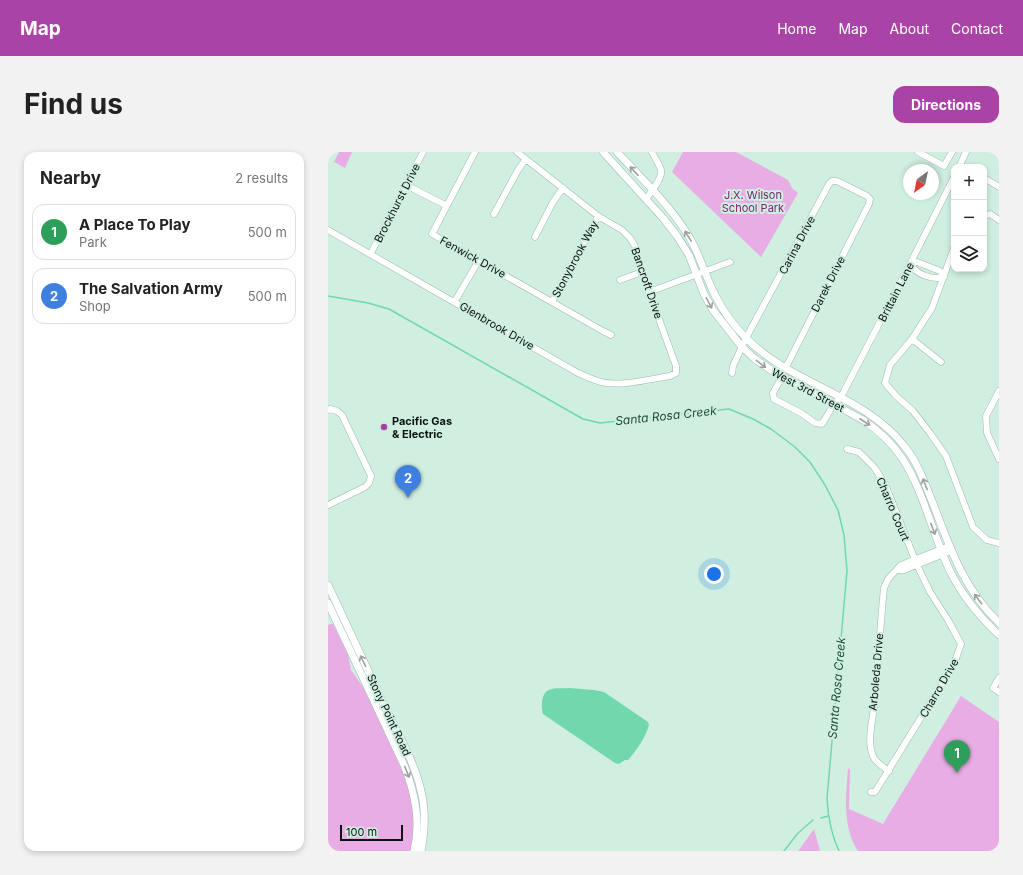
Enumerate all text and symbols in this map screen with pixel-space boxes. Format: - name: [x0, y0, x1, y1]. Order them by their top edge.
- text: Map: [20, 17, 61, 40]
- text: Home: [777, 20, 816, 37]
- text: Map: [838, 20, 868, 37]
- text: About: [890, 20, 929, 37]
- text: Contact: [951, 20, 1003, 37]
- button: Directions: [893, 86, 999, 123]
- text: Find us: [24, 87, 123, 121]
- street label: Brockhurst Drive: [371, 161, 423, 245]
- north arrow: [903, 164, 939, 200]
- map controls: [951, 164, 987, 272]
- button: +: [951, 164, 987, 200]
- one-way arrow: [630, 166, 639, 176]
- text: Nearby: [40, 168, 101, 188]
- text: 2 results: [235, 170, 288, 186]
- park label: J.X. Wilson School Park: [722, 188, 784, 215]
- button: −: [951, 200, 987, 236]
- street label: Carina Drive: [776, 213, 818, 277]
- text: A Place To Play: [79, 215, 190, 234]
- street label: Stonybrook Way: [549, 218, 601, 300]
- text: 1: [51, 224, 57, 240]
- text: 500 m: [248, 224, 287, 240]
- one-way arrow: [684, 230, 692, 242]
- street label: Fenwick Drive: [438, 233, 508, 281]
- text: Park: [79, 234, 107, 250]
- button: layers: [951, 236, 987, 272]
- street label: Bancroft Drive: [628, 246, 666, 320]
- street label: Darek Drive: [808, 254, 848, 314]
- street label: Brittain Lane: [875, 260, 917, 324]
- text: The Salvation Army: [79, 279, 223, 298]
- text: 2: [50, 288, 58, 304]
- text: 500 m: [248, 288, 287, 304]
- one-way arrow: [706, 296, 713, 308]
- text: Shop: [79, 298, 111, 314]
- street label: Glenbrook Drive: [457, 299, 537, 353]
- one-way arrow: [755, 359, 766, 368]
- street label: West 3rd Street: [769, 365, 847, 415]
- water label: Santa Rosa Creek: [614, 403, 718, 428]
- place label: Pacific Gas & Electric: [392, 414, 452, 441]
- one-way arrow: [859, 418, 870, 426]
- marker: Pacific Gas & Electric: [379, 422, 389, 432]
- pin: 2: [395, 465, 421, 498]
- street label: Charro Court: [873, 475, 913, 543]
- one-way arrow: [920, 478, 928, 490]
- one-way arrow: [929, 523, 937, 535]
- your location: [704, 564, 724, 584]
- one-way arrow: [974, 594, 982, 605]
- street label: Arboleda Drive: [866, 633, 886, 711]
- water label: Santa Rosa Creek: [825, 636, 848, 739]
- one-way arrow: [359, 655, 366, 667]
- street label: Charro Drive: [916, 656, 962, 720]
- street label: Stony Point Road: [364, 672, 414, 758]
- pin: 1: [944, 740, 970, 773]
- one-way arrow: [404, 766, 411, 778]
- scale bar: [340, 823, 403, 842]
- text: 100 m: [346, 825, 377, 839]

